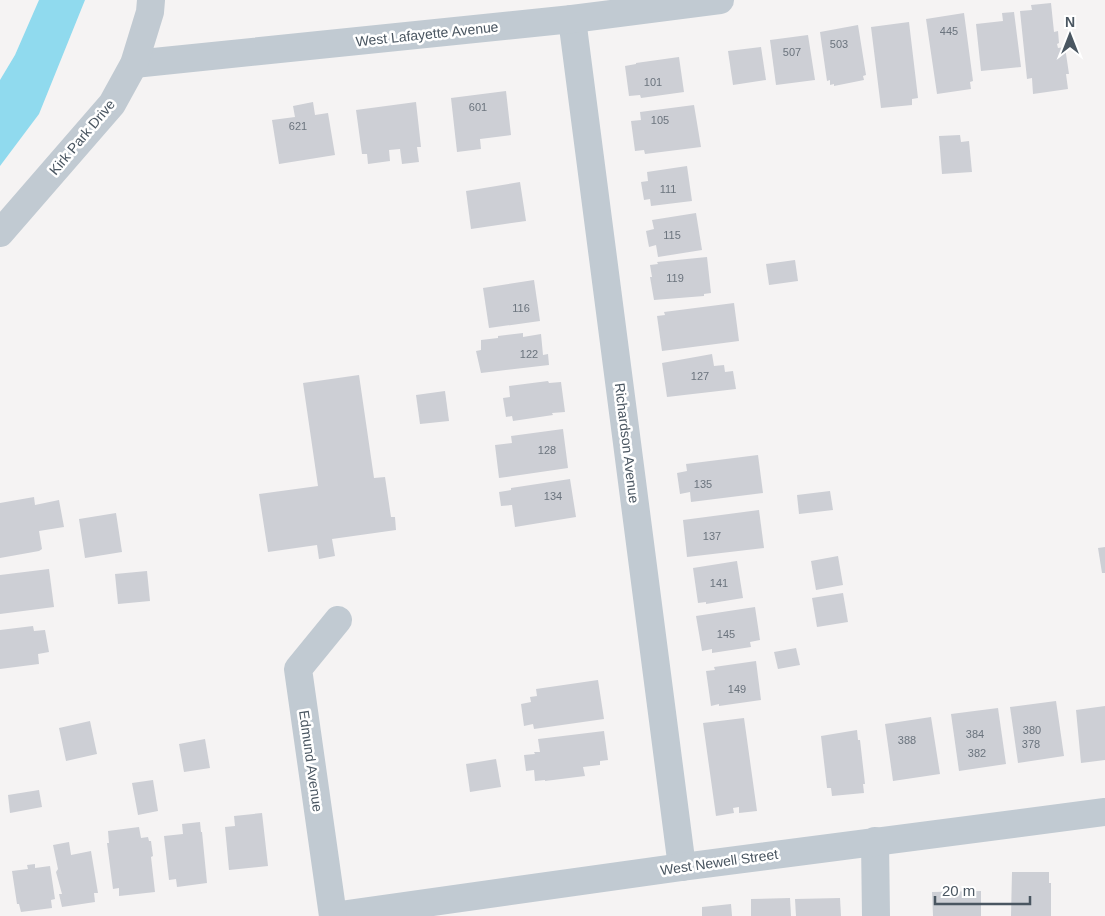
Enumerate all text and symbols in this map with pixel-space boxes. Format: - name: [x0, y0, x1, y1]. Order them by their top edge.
- north arrow: [1045, 10, 1095, 60]
- text: N: [1065, 14, 1075, 30]
- street label: West Lafayette Avenue: [355, 19, 499, 49]
- house number: 445: [940, 25, 958, 37]
- house number: 503: [830, 38, 848, 50]
- house number: 507: [783, 46, 801, 58]
- house number: 101: [644, 76, 662, 88]
- street label: Kirk Park Drive: [46, 96, 118, 178]
- house number: 601: [469, 101, 487, 113]
- house number: 105: [651, 114, 669, 126]
- house number: 621: [289, 120, 307, 132]
- house number: 111: [660, 183, 676, 195]
- house number: 115: [663, 229, 681, 241]
- house number: 119: [666, 272, 684, 284]
- house number: 116: [512, 302, 530, 314]
- house number: 122: [520, 348, 538, 360]
- house number: 127: [691, 370, 709, 382]
- street label: Richardson Avenue: [612, 382, 642, 504]
- house number: 128: [538, 444, 556, 456]
- house number: 135: [694, 478, 712, 490]
- house number: 134: [544, 490, 562, 502]
- house number: 137: [703, 530, 721, 542]
- house number: 141: [710, 577, 728, 589]
- house number: 145: [717, 628, 735, 640]
- house number: 149: [728, 683, 746, 695]
- street label: Edmund Avenue: [296, 709, 326, 813]
- house number: 380: [1023, 724, 1041, 736]
- house number: 384: [966, 728, 984, 740]
- house number: 388: [898, 734, 916, 746]
- house number: 378: [1022, 738, 1040, 750]
- house number: 382: [968, 747, 986, 759]
- street label: West Newell Street: [659, 846, 779, 878]
- scale bar: [935, 874, 1030, 906]
- text: 20 m: [942, 882, 975, 899]

